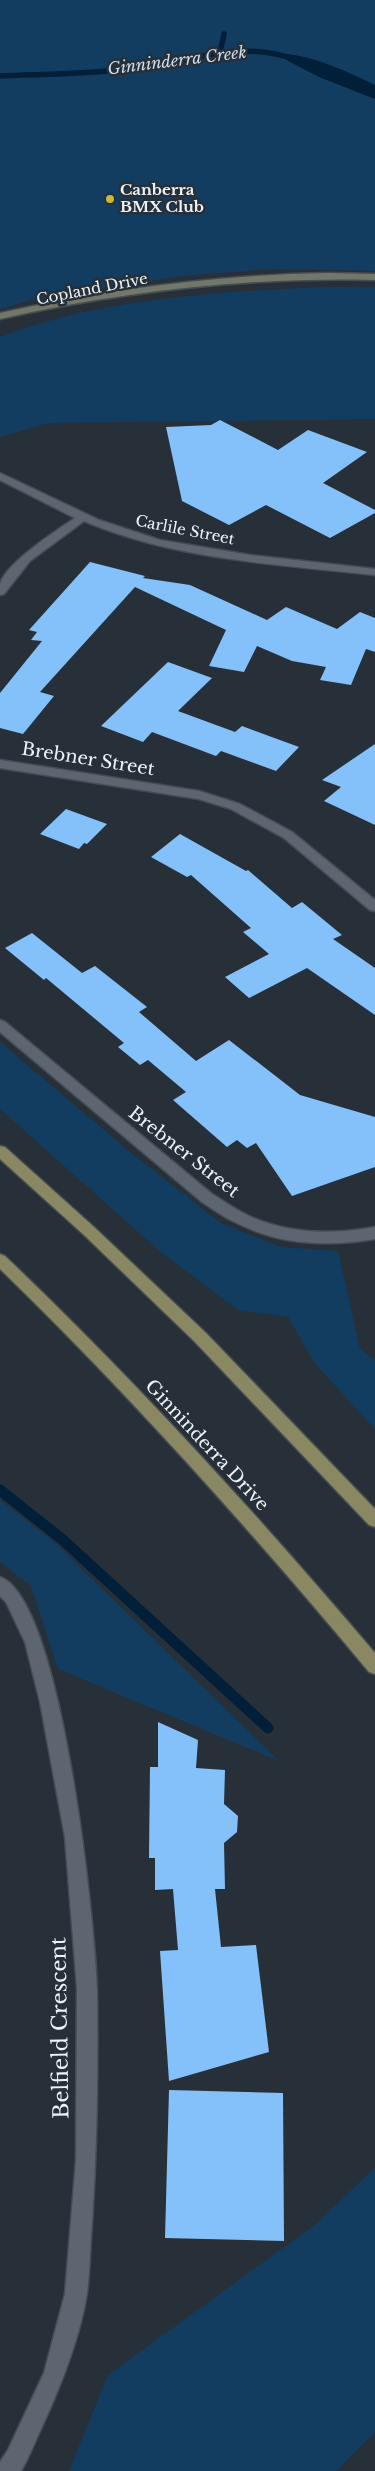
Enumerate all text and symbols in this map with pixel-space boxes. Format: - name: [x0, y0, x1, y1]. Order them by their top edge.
- water label: Ginninderra Creek: [106, 42, 248, 78]
- place label: Canberra BMX Club: [120, 180, 204, 216]
- marker: Canberra BMX Club: [104, 193, 116, 205]
- street label: Copland Drive: [35, 268, 149, 309]
- street label: Carlile Street: [134, 511, 236, 548]
- street label: Brebner Street: [20, 738, 156, 780]
- street label: Brebner Street: [124, 1102, 244, 1202]
- street label: Ginninderra Drive: [141, 1375, 273, 1515]
- street label: Belfield Crescent: [45, 1937, 75, 2119]

